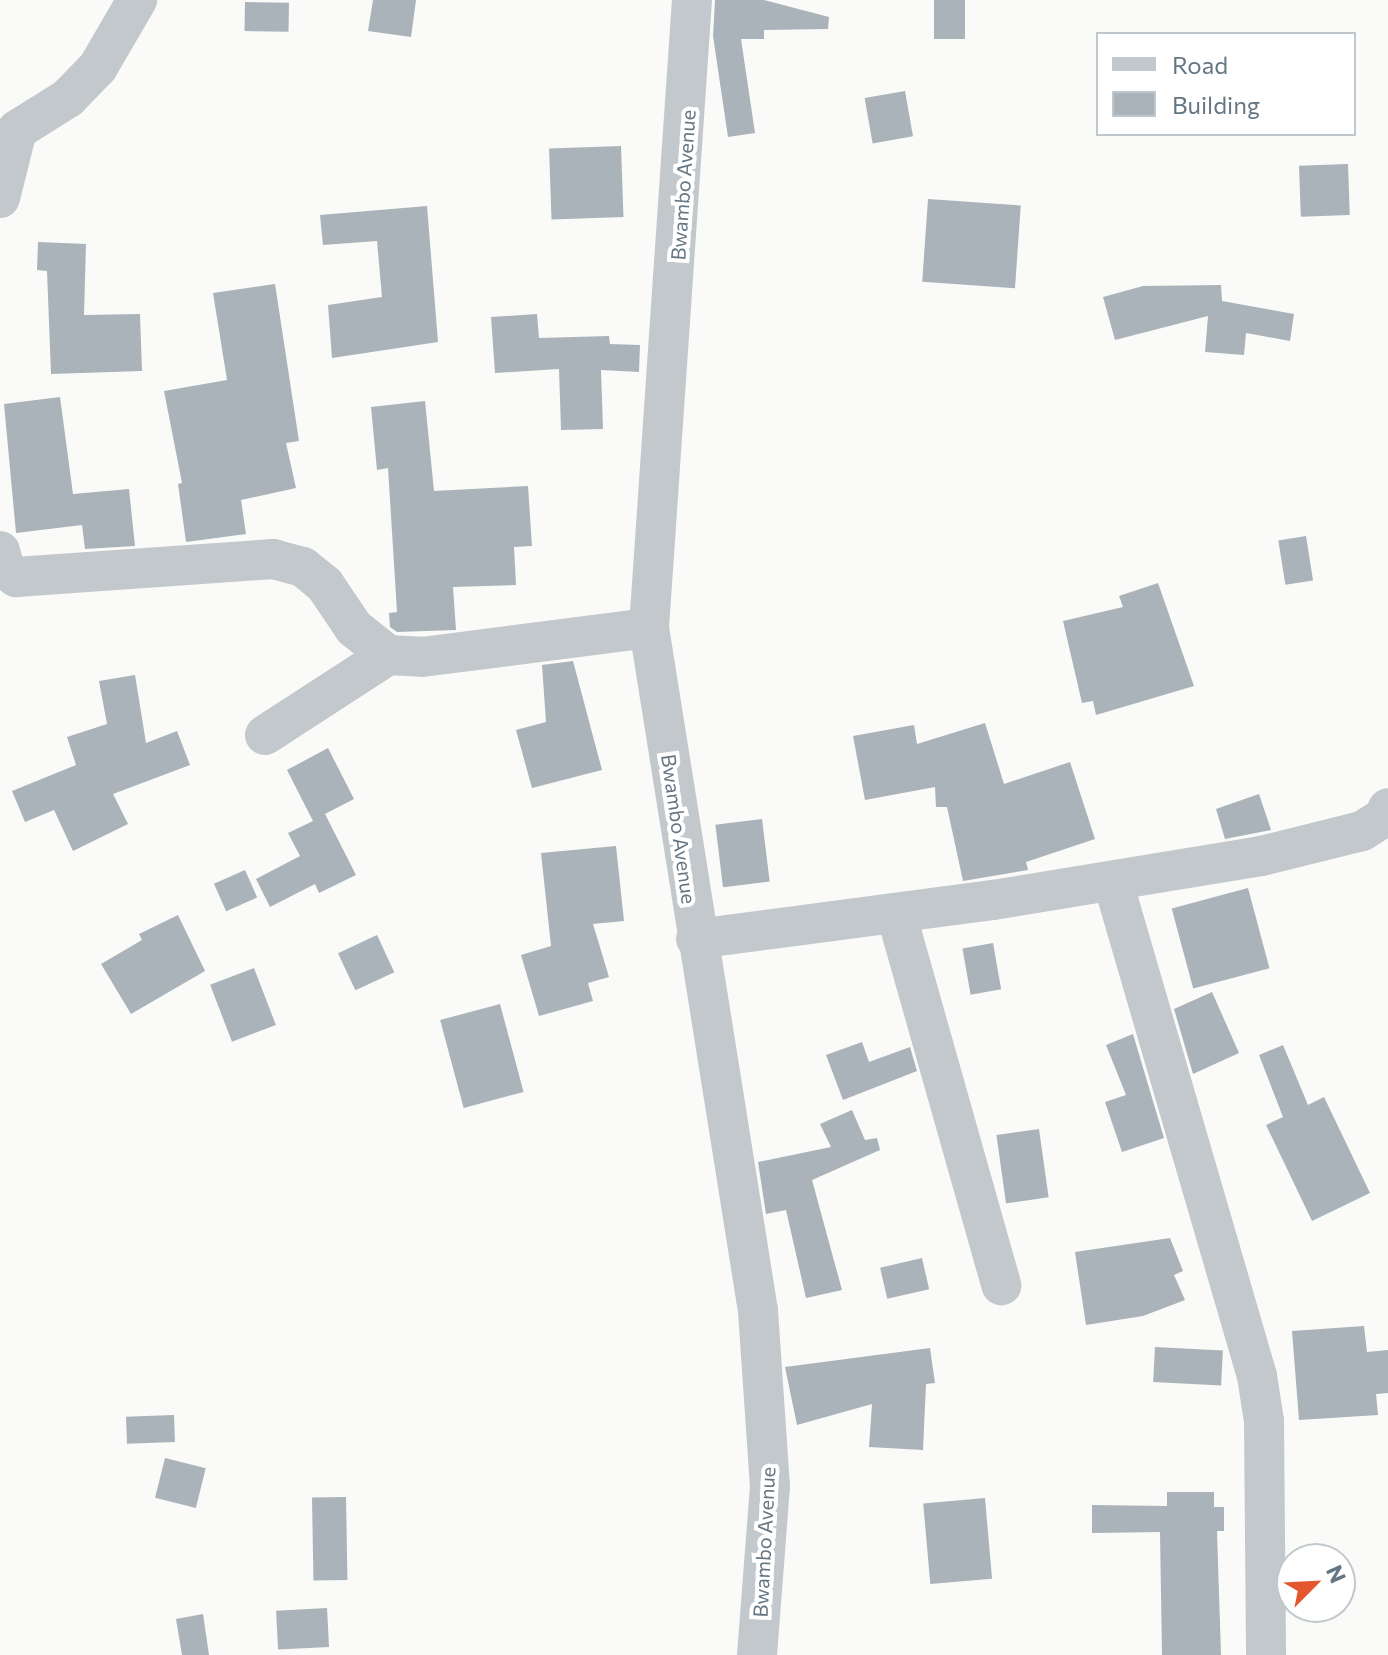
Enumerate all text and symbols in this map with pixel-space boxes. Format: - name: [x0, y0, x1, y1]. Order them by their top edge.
- legend: [1096, 32, 1356, 136]
- text: Road: [1172, 50, 1228, 79]
- text: Building: [1172, 90, 1260, 119]
- street label: Bwambo Avenue: [666, 109, 700, 261]
- street label: Bwambo Avenue: [657, 753, 701, 905]
- street label: Bwambo Avenue: [748, 1466, 780, 1618]
- north arrow: [1276, 1543, 1356, 1623]
- text: N: [1321, 1561, 1352, 1587]

